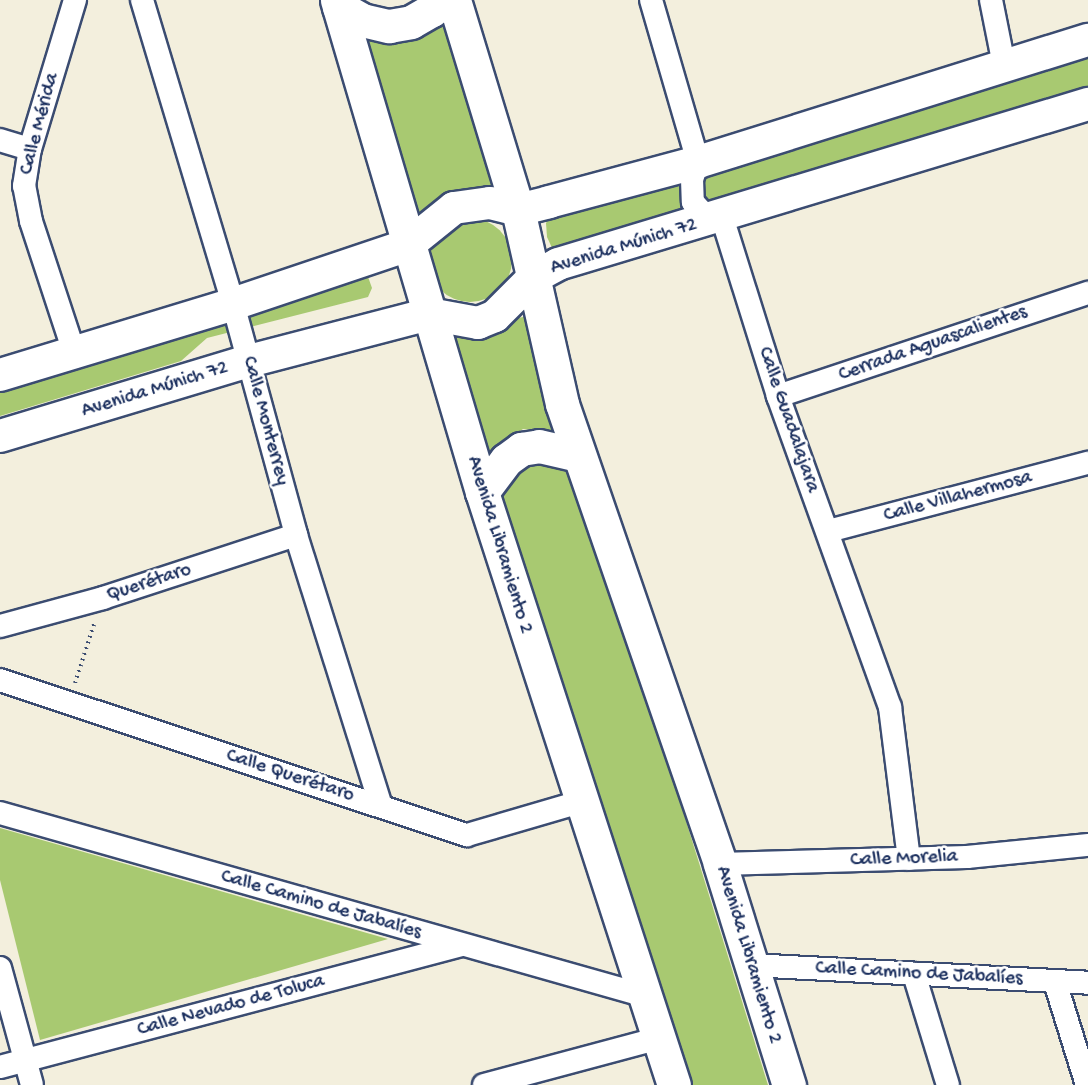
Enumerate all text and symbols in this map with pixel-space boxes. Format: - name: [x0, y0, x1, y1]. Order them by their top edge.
- street label: Calle Mérida: [15, 71, 65, 177]
- street label: Avenida Múnich 72: [548, 213, 700, 281]
- street label: Cerrada Aguascalientes: [836, 301, 1030, 387]
- street label: Calle Guadalajara: [752, 344, 824, 496]
- street label: Calle Monterrey: [236, 354, 294, 488]
- street label: Avenida Múnich 72: [79, 356, 231, 424]
- street label: Avenida Libramiento 2: [461, 453, 537, 637]
- street label: Calle Villahermosa: [881, 466, 1035, 528]
- street label: Querétaro: [104, 558, 194, 608]
- street label: Calle Querétaro: [223, 744, 357, 808]
- street label: Calle Morelia: [850, 845, 958, 873]
- street label: Avenida Libramiento 2: [710, 863, 786, 1047]
- street label: Calle Camino de Jabalíes: [218, 865, 424, 945]
- street label: Calle Camino de Jabalíes: [815, 957, 1023, 991]
- street label: Calle Nevado de Toluca: [135, 969, 327, 1043]

